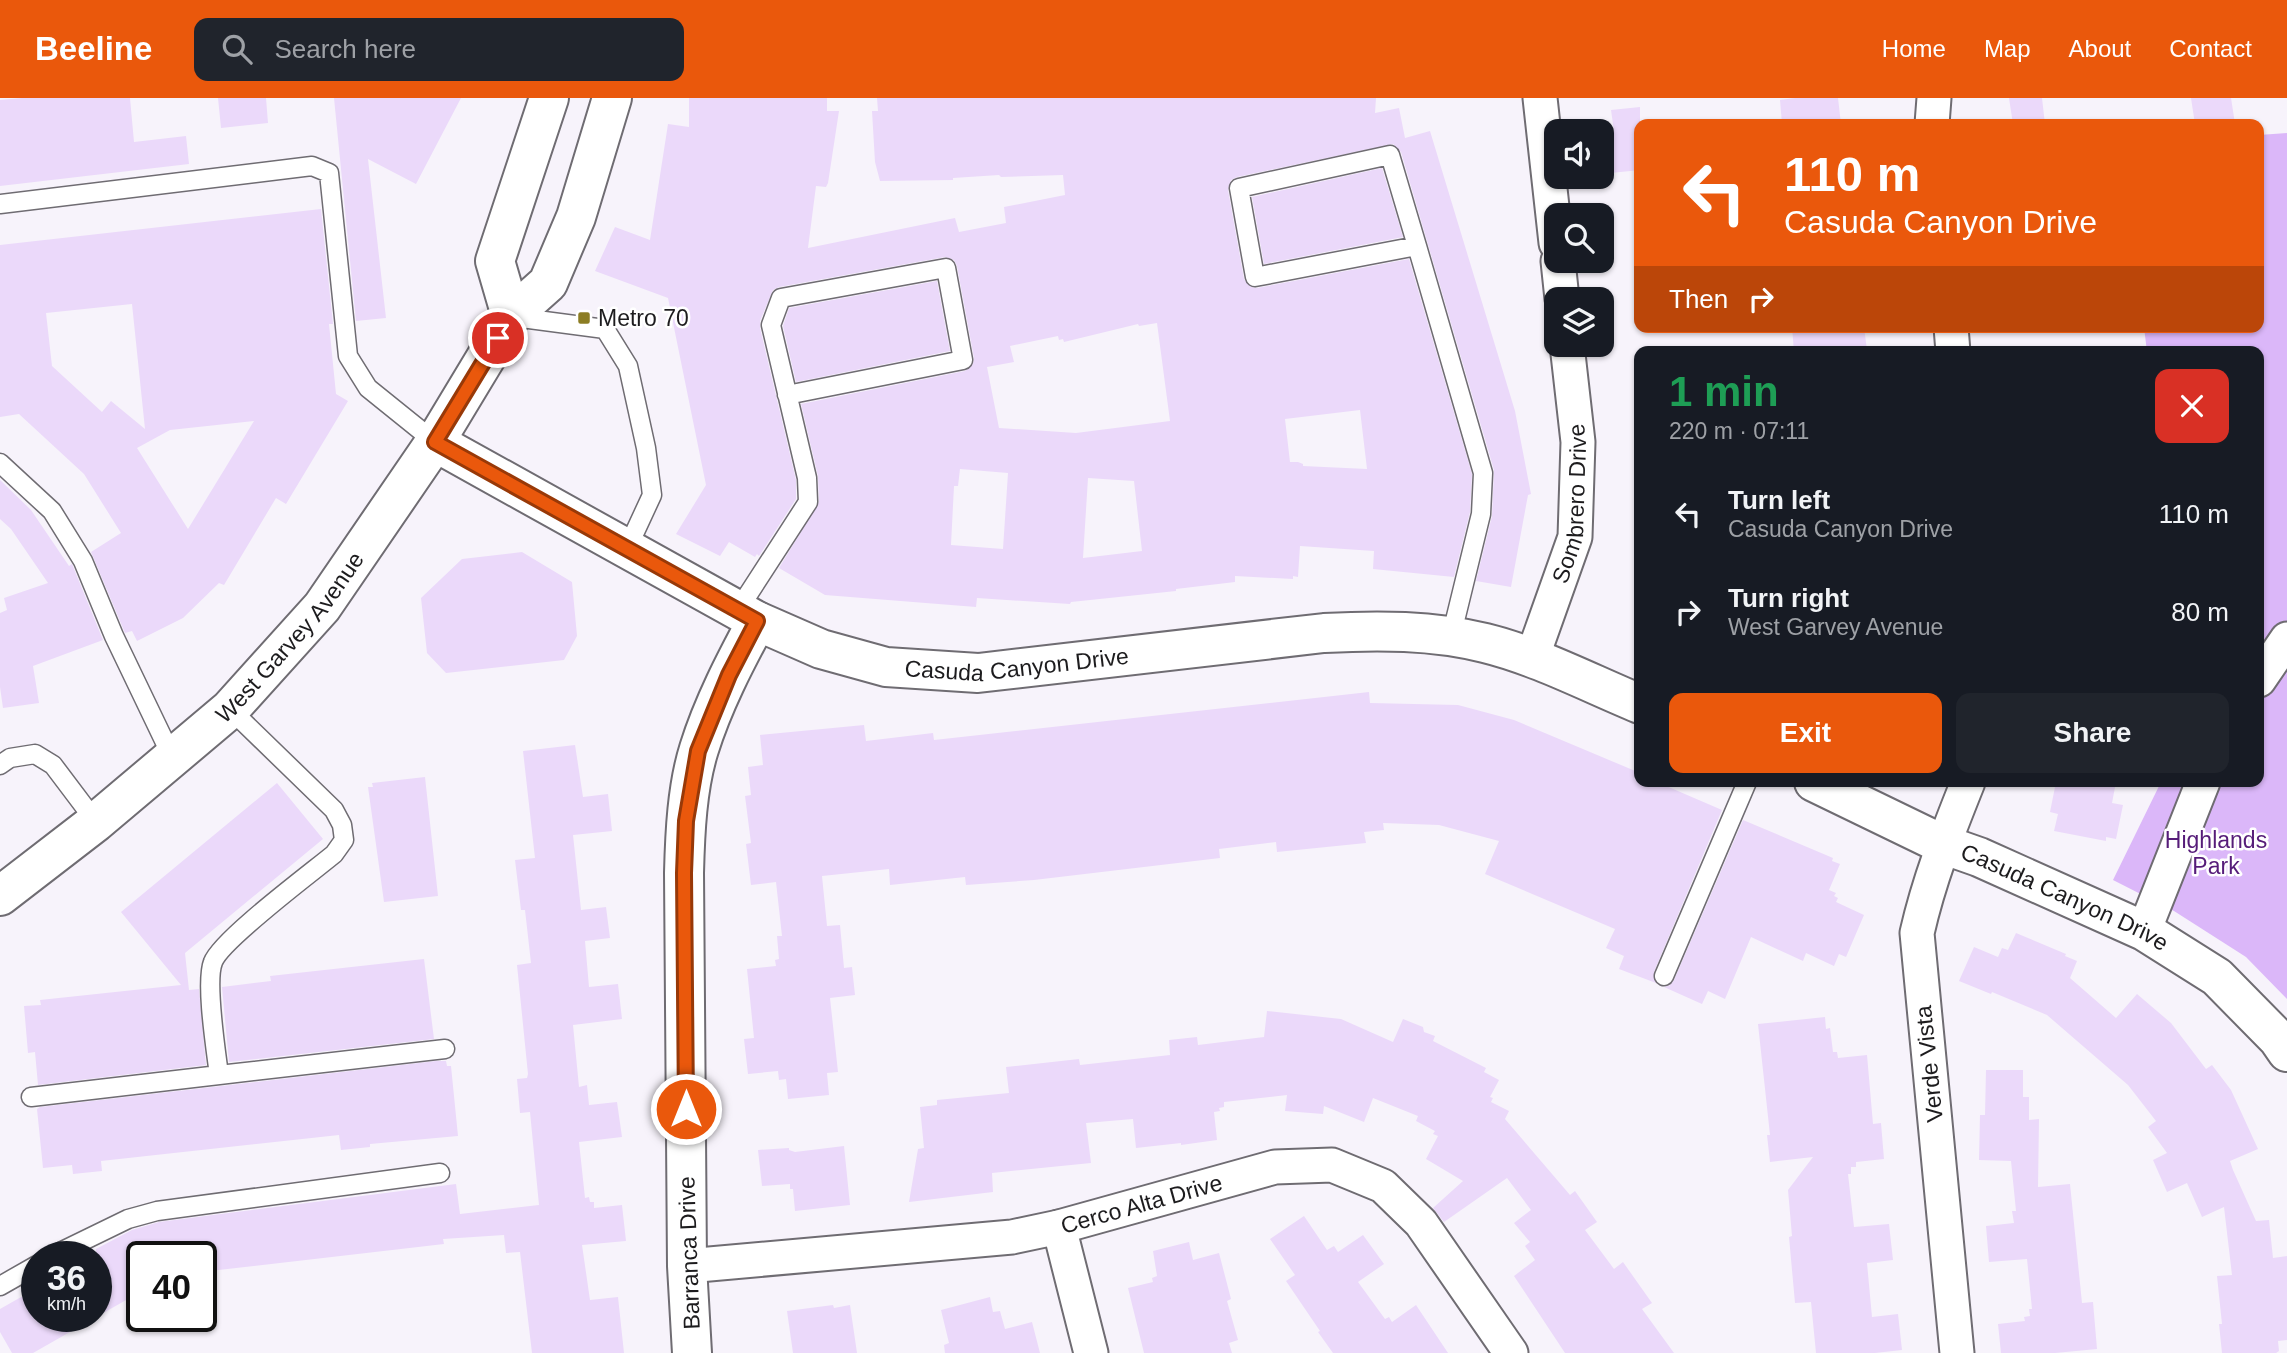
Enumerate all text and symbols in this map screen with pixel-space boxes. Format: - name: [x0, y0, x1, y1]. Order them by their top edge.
- search box: [194, 18, 684, 81]
- text: Beeline: [35, 30, 152, 67]
- icon: search: [218, 30, 256, 68]
- text: Search here: [274, 34, 416, 64]
- text: Home: [1882, 35, 1946, 62]
- text: Map: [1984, 35, 2031, 62]
- text: About: [2069, 35, 2131, 62]
- text: Contact: [2169, 35, 2252, 62]
- map controls: [1544, 119, 1614, 357]
- button: sound: [1544, 119, 1614, 189]
- icon: left: [1669, 147, 1760, 238]
- text: 110 m: [1784, 147, 1920, 201]
- button: search: [1544, 203, 1614, 273]
- text: Casuda Canyon Drive: [1784, 204, 2097, 240]
- icon: right: [1742, 280, 1780, 318]
- text: Then: [1669, 284, 1728, 314]
- button: layers: [1544, 287, 1614, 357]
- place label: Metro 70: [598, 305, 689, 331]
- pin: [468, 308, 528, 368]
- marker: Metro 70: [576, 310, 592, 326]
- icon: arrive: [479, 319, 517, 357]
- text: 1 min: [1669, 368, 1779, 415]
- button: close: [2155, 369, 2229, 443]
- text: 220 m · 07:11: [1669, 418, 1809, 444]
- street label: Sombrero Drive: [1547, 423, 1591, 587]
- text: Turn left: [1728, 485, 1830, 515]
- icon: left: [1669, 495, 1707, 533]
- text: 110 m: [2159, 499, 2229, 529]
- text: Casuda Canyon Drive: [1728, 516, 1953, 542]
- street label: West Garvey Avenue: [211, 547, 369, 728]
- text: Turn right: [1728, 583, 1849, 613]
- icon: right: [1669, 593, 1707, 631]
- text: 80 m: [2171, 597, 2229, 627]
- text: West Garvey Avenue: [1728, 614, 1943, 640]
- street label: Casuda Canyon Drive: [904, 643, 1130, 686]
- button: Exit: [1669, 693, 1942, 773]
- button: Share: [1956, 693, 2229, 773]
- park label: Highlands Park: [2165, 827, 2267, 879]
- street label: Casuda Canyon Drive: [1958, 839, 2173, 956]
- street label: Verde Vista: [1910, 1004, 1948, 1124]
- position arrow: [649, 1072, 723, 1146]
- street label: Cerco Alta Drive: [1058, 1169, 1225, 1239]
- street label: Barranca Drive: [673, 1176, 705, 1330]
- speed limit sign: 40: [126, 1241, 217, 1332]
- text: 36: [47, 1258, 86, 1297]
- text: km/h: [47, 1294, 86, 1314]

